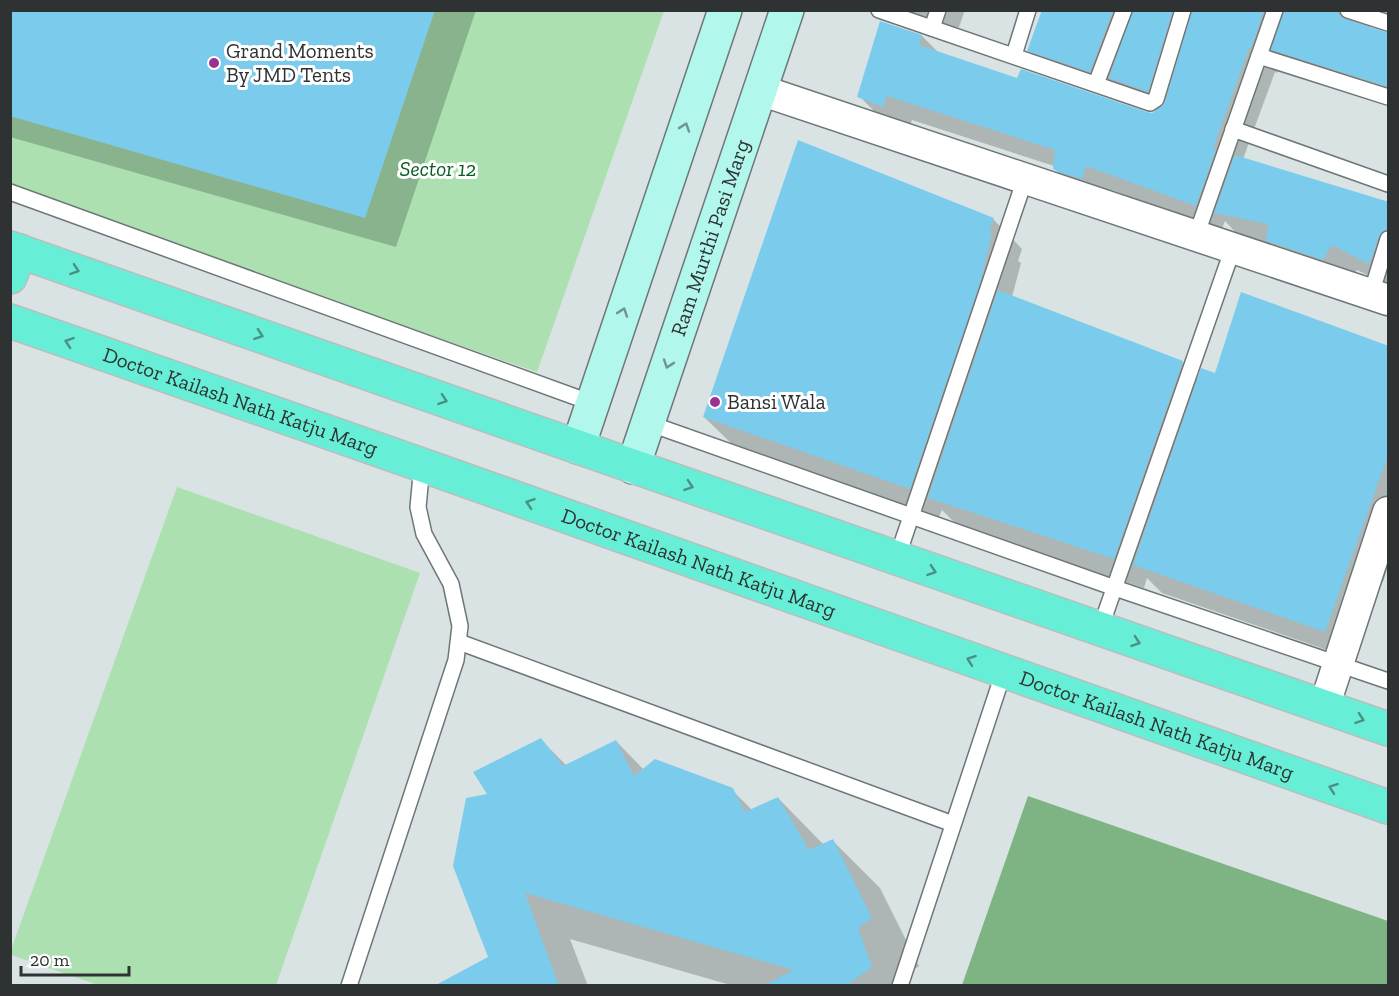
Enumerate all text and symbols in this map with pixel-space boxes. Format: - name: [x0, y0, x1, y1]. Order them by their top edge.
- place label: Grand Moments By JMD Tents: [226, 38, 374, 87]
- marker: Grand Moments By JMD Tents: [207, 56, 221, 70]
- one-way arrow: [678, 122, 691, 133]
- street label: Ram Murthi Pasi Marg: [665, 136, 755, 339]
- park label: Sector 12: [400, 156, 476, 181]
- one-way arrow: [69, 263, 80, 276]
- one-way arrow: [616, 307, 628, 318]
- one-way arrow: [253, 328, 264, 341]
- one-way arrow: [64, 336, 75, 349]
- street label: Doctor Kailash Nath Katju Marg: [100, 341, 382, 461]
- one-way arrow: [662, 359, 675, 369]
- place label: Bansi Wala: [727, 389, 826, 414]
- one-way arrow: [437, 392, 448, 405]
- marker: Bansi Wala: [708, 395, 722, 409]
- one-way arrow: [683, 478, 694, 491]
- one-way arrow: [526, 497, 536, 510]
- street label: Doctor Kailash Nath Katju Marg: [558, 502, 840, 623]
- one-way arrow: [926, 563, 937, 576]
- one-way arrow: [1130, 634, 1141, 647]
- one-way arrow: [967, 654, 977, 667]
- street label: Doctor Kailash Nath Katju Marg: [1016, 665, 1298, 785]
- one-way arrow: [1354, 712, 1365, 725]
- one-way arrow: [1328, 782, 1339, 795]
- scale bar: [21, 939, 129, 977]
- text: 20 m: [30, 949, 70, 971]

